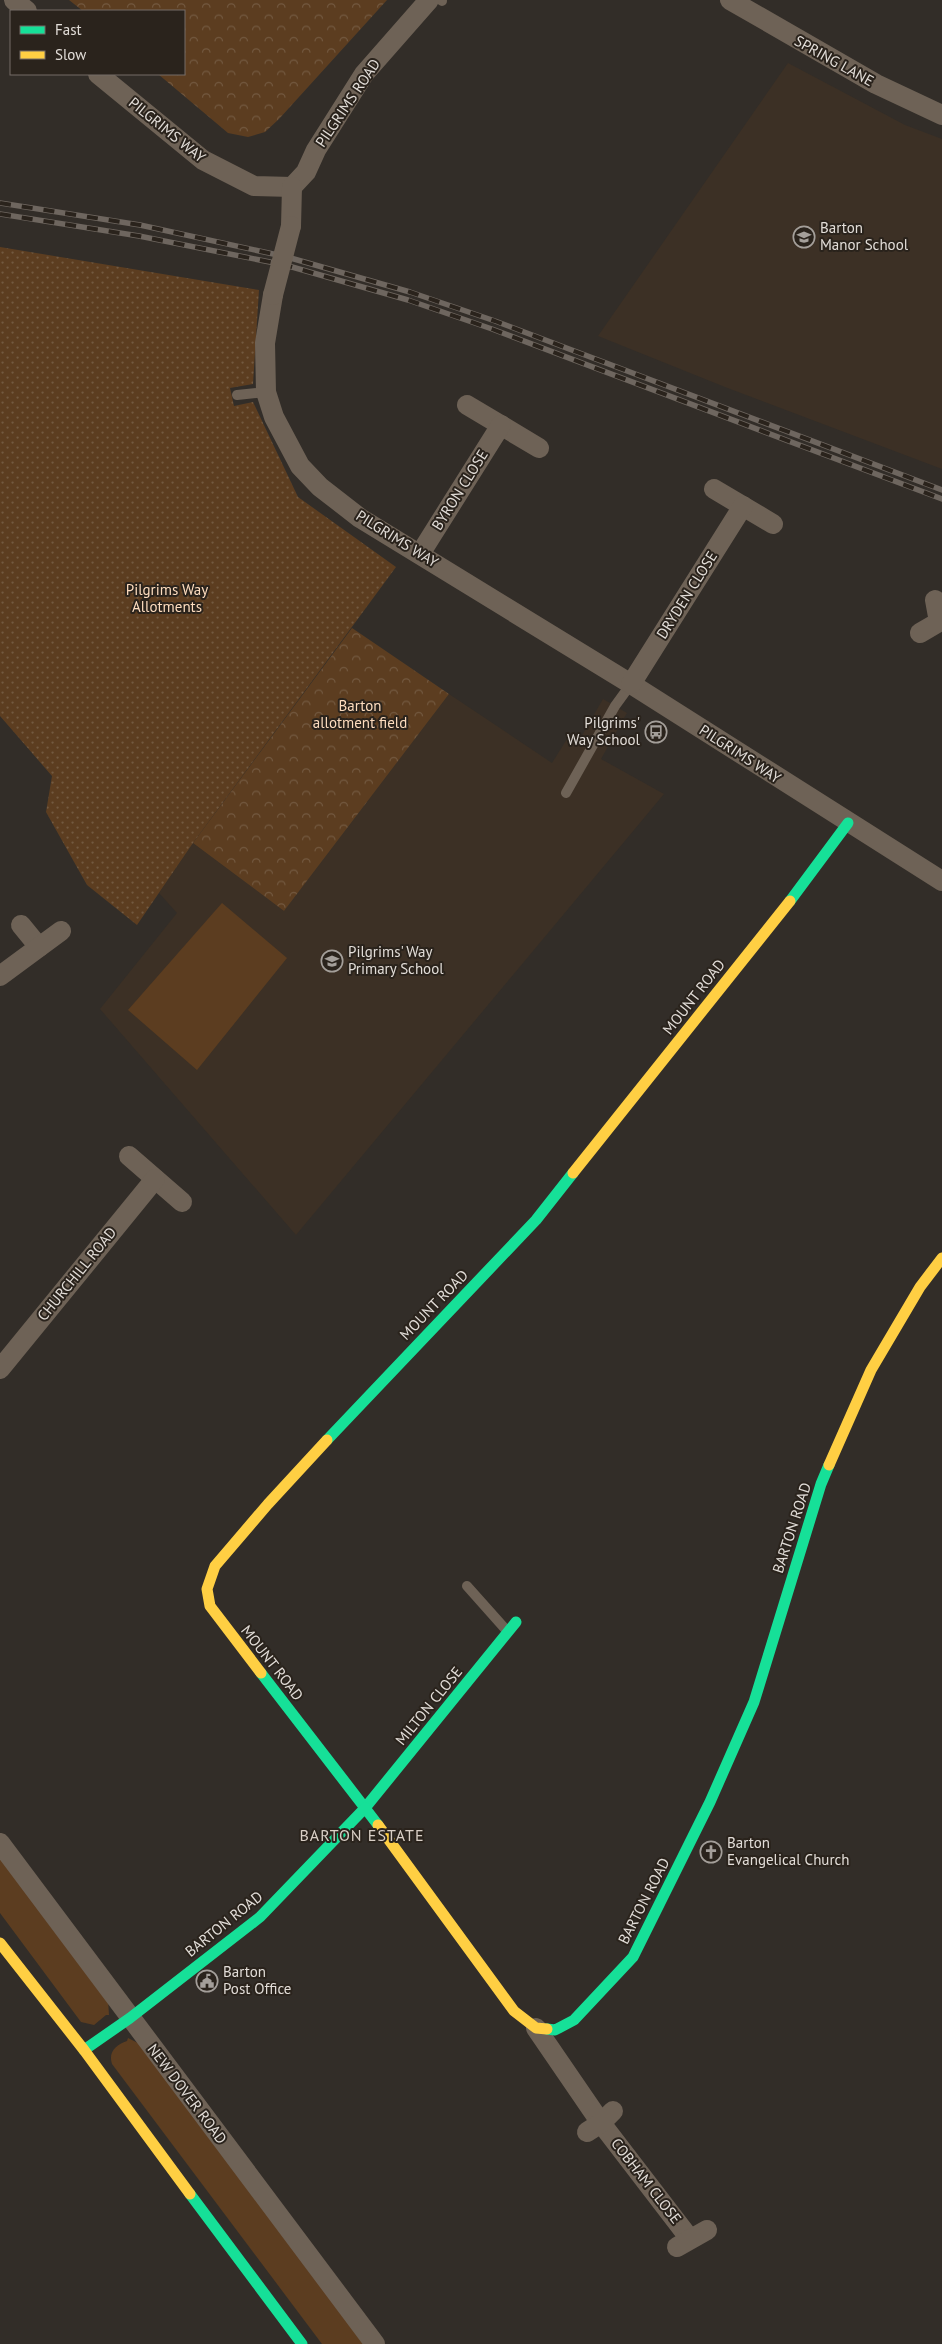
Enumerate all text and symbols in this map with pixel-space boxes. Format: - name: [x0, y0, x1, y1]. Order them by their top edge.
- legend: [10, 10, 185, 75]
- text: Fast: [55, 20, 82, 39]
- street label: SPRING LANE: [791, 31, 877, 90]
- text: Slow: [55, 45, 86, 64]
- street label: PILGRIMS ROAD: [311, 55, 384, 151]
- street label: PILGRIMS WAY: [125, 93, 210, 167]
- place label: Barton Manor School: [820, 218, 909, 254]
- school or university icon: Barton Manor School: [792, 225, 816, 249]
- street label: BYRON CLOSE: [427, 446, 492, 534]
- street label: PILGRIMS WAY: [353, 506, 443, 572]
- street label: DRYDEN CLOSE: [652, 547, 721, 642]
- park label: Pilgrims Way Allotments: [126, 580, 208, 616]
- park label: Barton allotment field: [313, 696, 407, 732]
- place label: Pilgrims' Way School: [567, 713, 641, 749]
- bus stop icon: Pilgrims' Way School: [644, 720, 668, 744]
- street label: PILGRIMS WAY: [696, 720, 785, 787]
- place label: Pilgrims' Way Primary School: [348, 942, 444, 978]
- school or university icon: Pilgrims' Way Primary School: [320, 949, 344, 973]
- street label: MOUNT ROAD: [658, 955, 729, 1038]
- street label: CHURCHILL ROAD: [33, 1223, 120, 1324]
- street label: MOUNT ROAD: [395, 1266, 472, 1344]
- street label: BARTON ROAD: [768, 1480, 815, 1576]
- street label: MOUNT ROAD: [237, 1621, 308, 1704]
- street label: MILTON CLOSE: [391, 1663, 466, 1749]
- district label: BARTON ESTATE: [300, 1825, 424, 1845]
- place label: Barton Evangelical Church: [727, 1833, 850, 1869]
- church icon: Barton Evangelical Church: [699, 1840, 723, 1864]
- street label: BARTON ROAD: [614, 1854, 673, 1947]
- street label: BARTON ROAD: [181, 1887, 266, 1961]
- place label: Barton Post Office: [223, 1962, 291, 1998]
- public building icon: Barton Post Office: [195, 1969, 219, 1993]
- street label: NEW DOVER ROAD: [144, 2040, 231, 2147]
- street label: COBHAM CLOSE: [607, 2134, 686, 2227]

